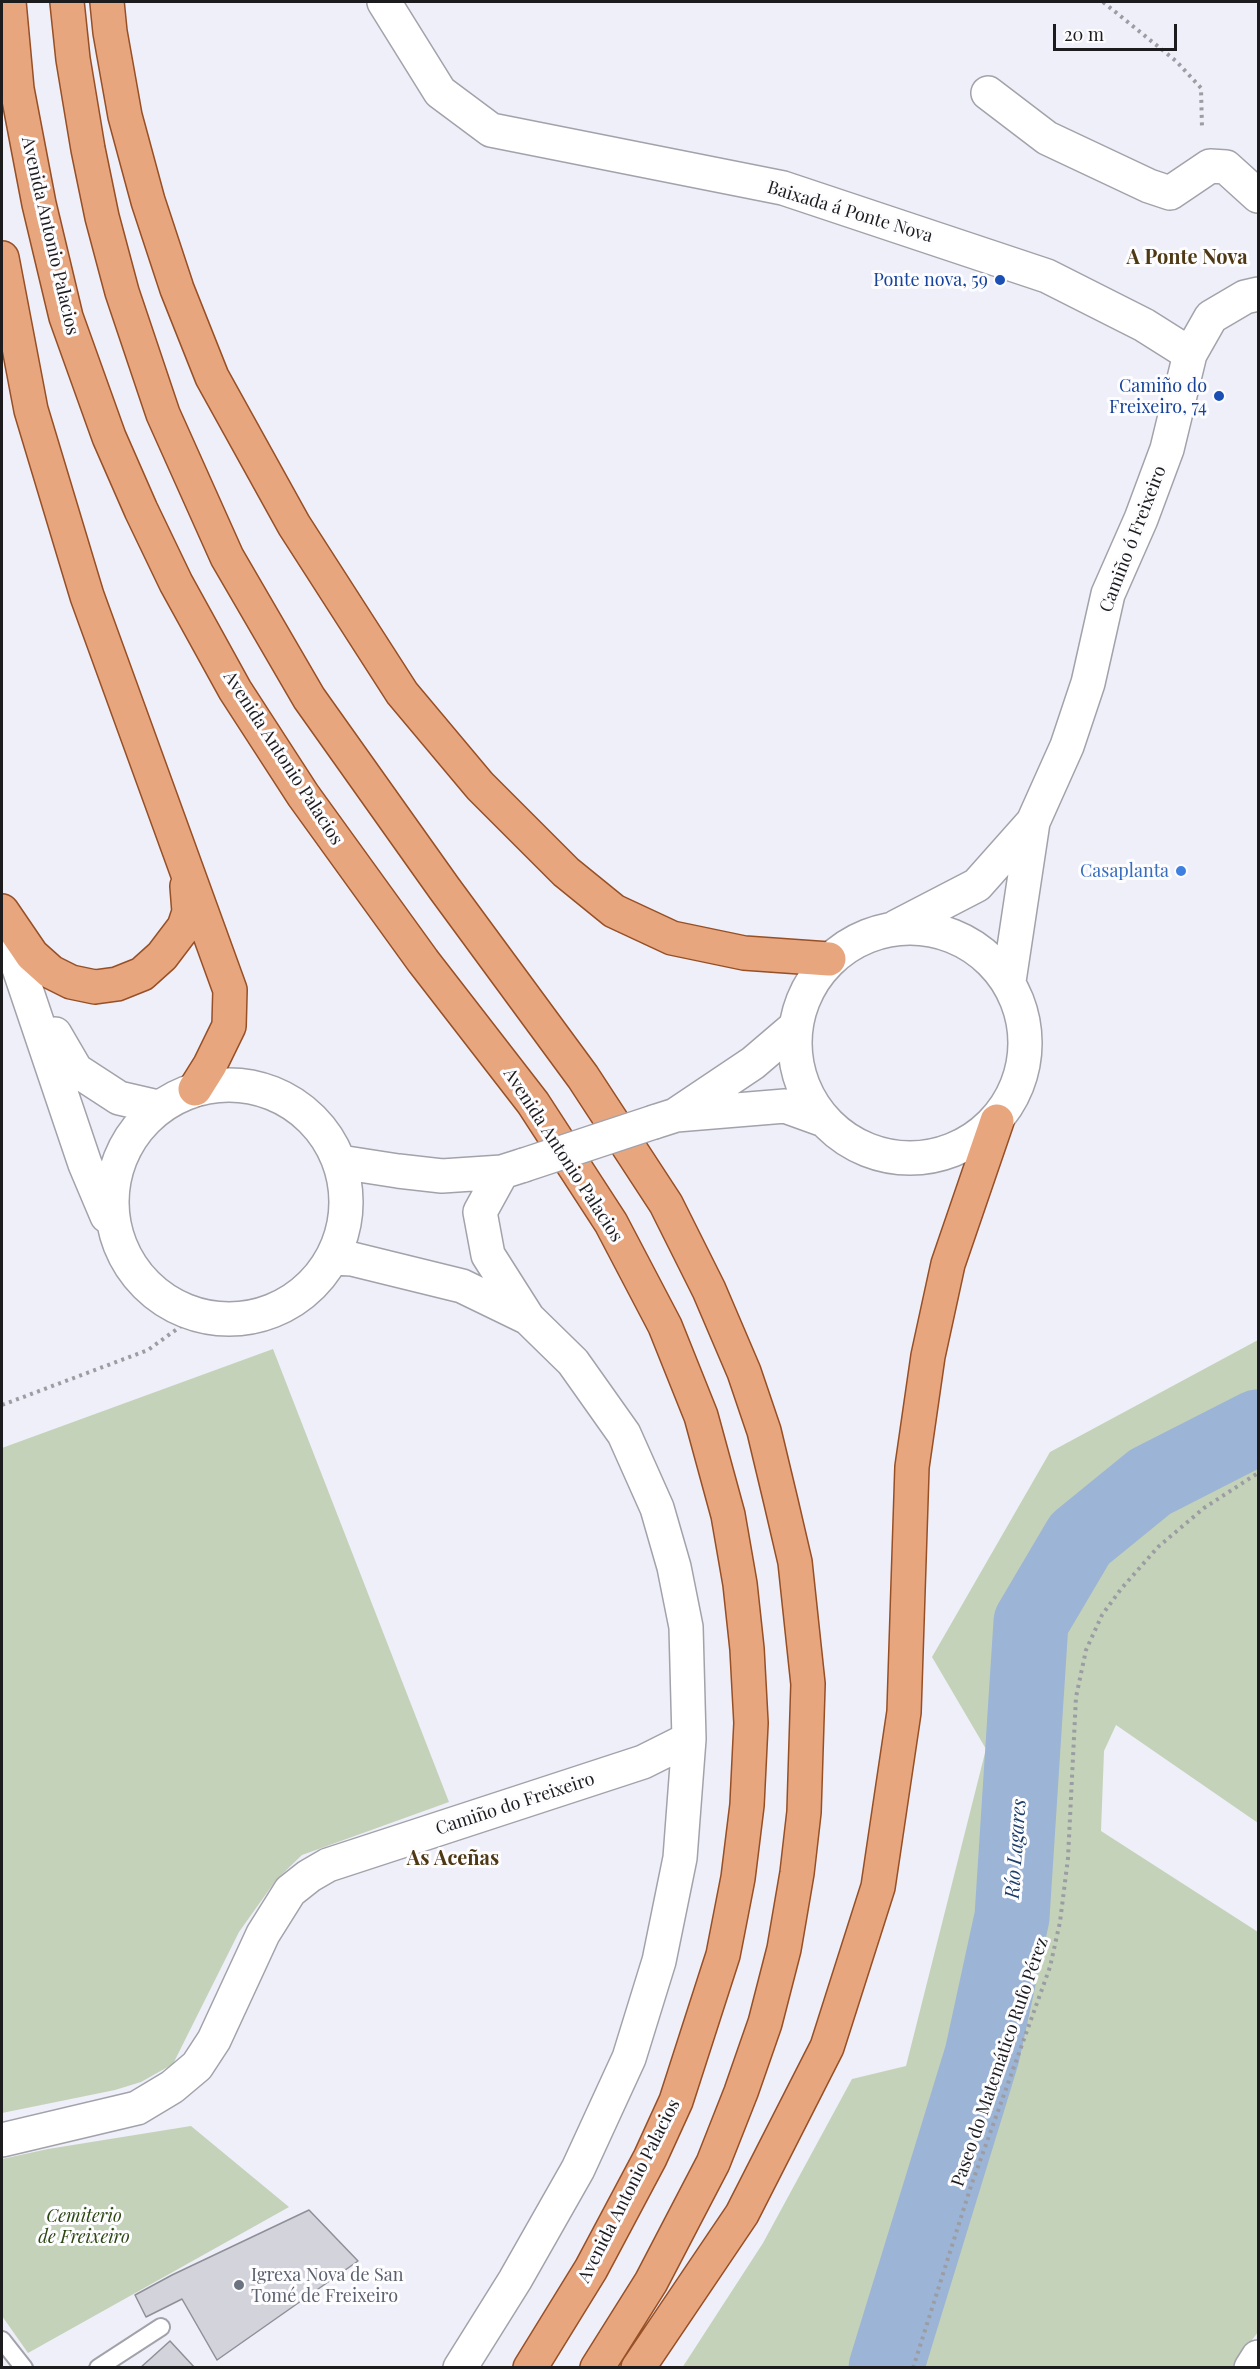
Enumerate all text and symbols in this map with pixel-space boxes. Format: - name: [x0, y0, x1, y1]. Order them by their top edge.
- scale bar: [1056, 12, 1180, 50]
- text: 20 m: [1064, 22, 1104, 46]
- street label: Avenida Antonio Palacios: [17, 135, 83, 337]
- street label: Baixada á Ponte Nova: [765, 177, 935, 247]
- district label: A Ponte Nova: [1126, 246, 1248, 270]
- place label: Ponte nova, 59: [873, 269, 988, 291]
- marker: Ponte nova, 59: [993, 273, 1007, 287]
- place label: Camiño do Freixeiro, 74: [1109, 375, 1207, 418]
- marker: Camiño do Freixeiro, 74: [1212, 389, 1226, 403]
- street label: Camiño ó Freixeiro: [1095, 463, 1171, 615]
- street label: Avenida Antonio Palacios: [219, 667, 347, 849]
- place label: Casaplanta: [1080, 860, 1169, 882]
- marker: Casaplanta: [1174, 864, 1188, 878]
- street label: Avenida Antonio Palacios: [499, 1064, 627, 1246]
- street label: Camiño do Freixeiro: [433, 1768, 597, 1840]
- water label: Río Lagares: [1001, 1798, 1031, 1900]
- district label: As Aceñas: [407, 1847, 499, 1871]
- street label: Paseo do Matemático Rufo Pérez: [947, 1934, 1053, 2190]
- street label: Avenida Antonio Palacios: [573, 2096, 685, 2286]
- park label: Cemiterio de Freixeiro: [38, 2205, 130, 2248]
- place label: Igrexa Nova de San Tomé de Freixeiro: [251, 2264, 403, 2306]
- marker: Igrexa Nova de San Tomé de Freixeiro: [232, 2278, 246, 2292]

